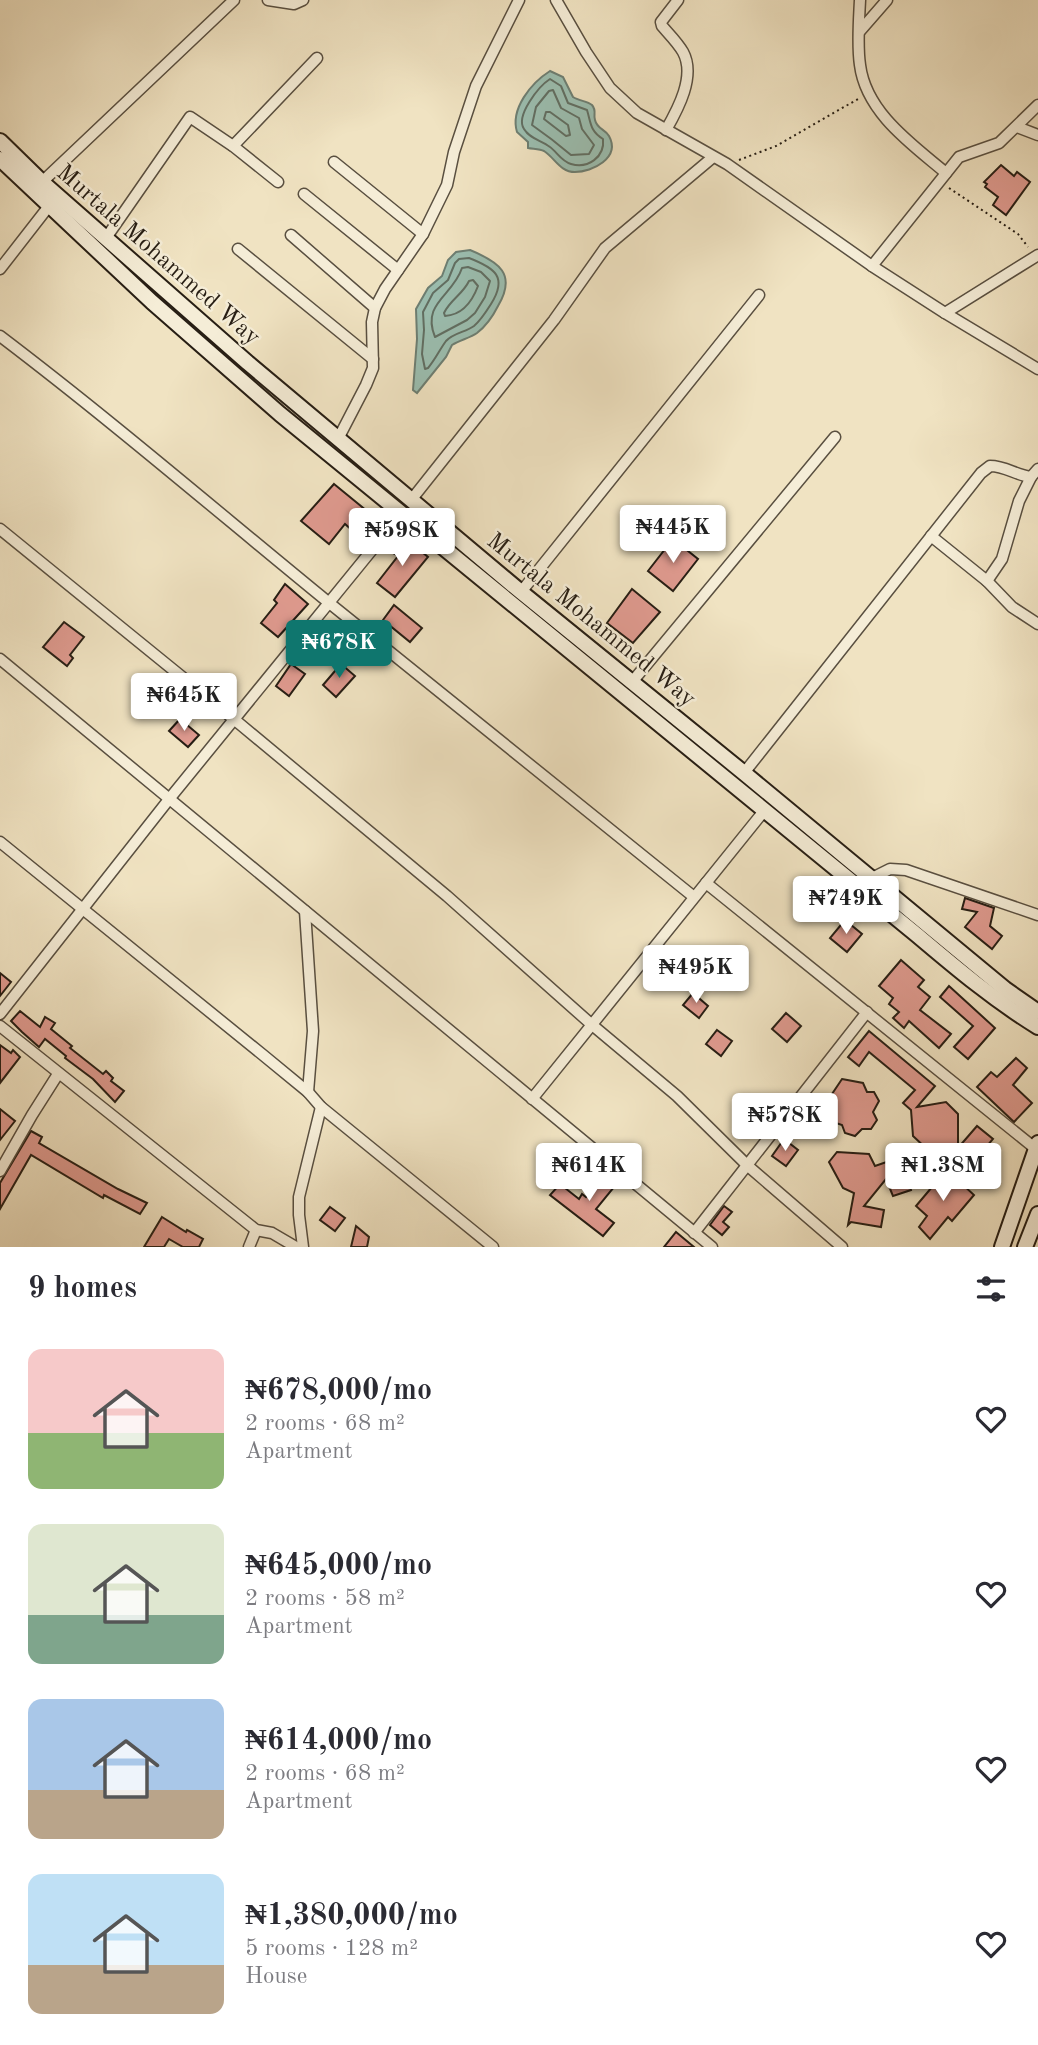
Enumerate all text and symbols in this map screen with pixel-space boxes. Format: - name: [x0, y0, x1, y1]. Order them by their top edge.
- street label: Murtala Mohammed Way: [51, 161, 264, 350]
- pin: ₦445K: [624, 505, 722, 565]
- pin: ₦598K: [353, 508, 451, 568]
- text: ₦445K: [636, 516, 710, 539]
- text: ₦598K: [365, 519, 439, 542]
- street label: Murtala Mohammed Way: [482, 529, 700, 712]
- pin: ₦678K: [290, 620, 388, 680]
- text: ₦678K: [302, 631, 376, 654]
- pin: ₦645K: [135, 674, 233, 733]
- text: ₦645K: [147, 684, 221, 707]
- pin: ₦749K: [797, 876, 895, 936]
- text: ₦749K: [809, 887, 883, 910]
- pin: ₦495K: [647, 946, 745, 1005]
- text: ₦495K: [659, 956, 733, 979]
- pin: ₦578K: [736, 1094, 834, 1153]
- text: ₦578K: [748, 1104, 822, 1127]
- pin: ₦614K: [540, 1144, 638, 1203]
- pin: ₦1.38M: [886, 1144, 1000, 1203]
- text: ₦614K: [552, 1154, 626, 1177]
- text: ₦1.38M: [901, 1154, 985, 1177]
- icon: filters: [972, 1270, 1010, 1308]
- text: 9 homes: [28, 1274, 137, 1304]
- text: ₦678,000/mo: [245, 1376, 432, 1406]
- icon: home: [84, 1377, 168, 1461]
- icon: heart: [972, 1400, 1010, 1438]
- text: 2 rooms · 68 m²: [245, 1412, 405, 1435]
- text: Apartment: [245, 1440, 353, 1463]
- text: ₦645,000/mo: [245, 1551, 432, 1581]
- icon: home: [84, 1552, 168, 1636]
- icon: heart: [972, 1575, 1010, 1613]
- text: 2 rooms · 58 m²: [245, 1587, 405, 1610]
- text: Apartment: [245, 1615, 353, 1638]
- text: ₦614,000/mo: [245, 1726, 432, 1756]
- icon: home: [84, 1727, 168, 1811]
- icon: heart: [972, 1750, 1010, 1788]
- text: 2 rooms · 68 m²: [245, 1762, 405, 1785]
- text: Apartment: [245, 1790, 353, 1813]
- text: ₦1,380,000/mo: [245, 1901, 458, 1931]
- icon: home: [84, 1902, 168, 1986]
- icon: heart: [972, 1925, 1010, 1963]
- text: 5 rooms · 128 m²: [245, 1937, 418, 1960]
- text: House: [245, 1965, 307, 1988]

